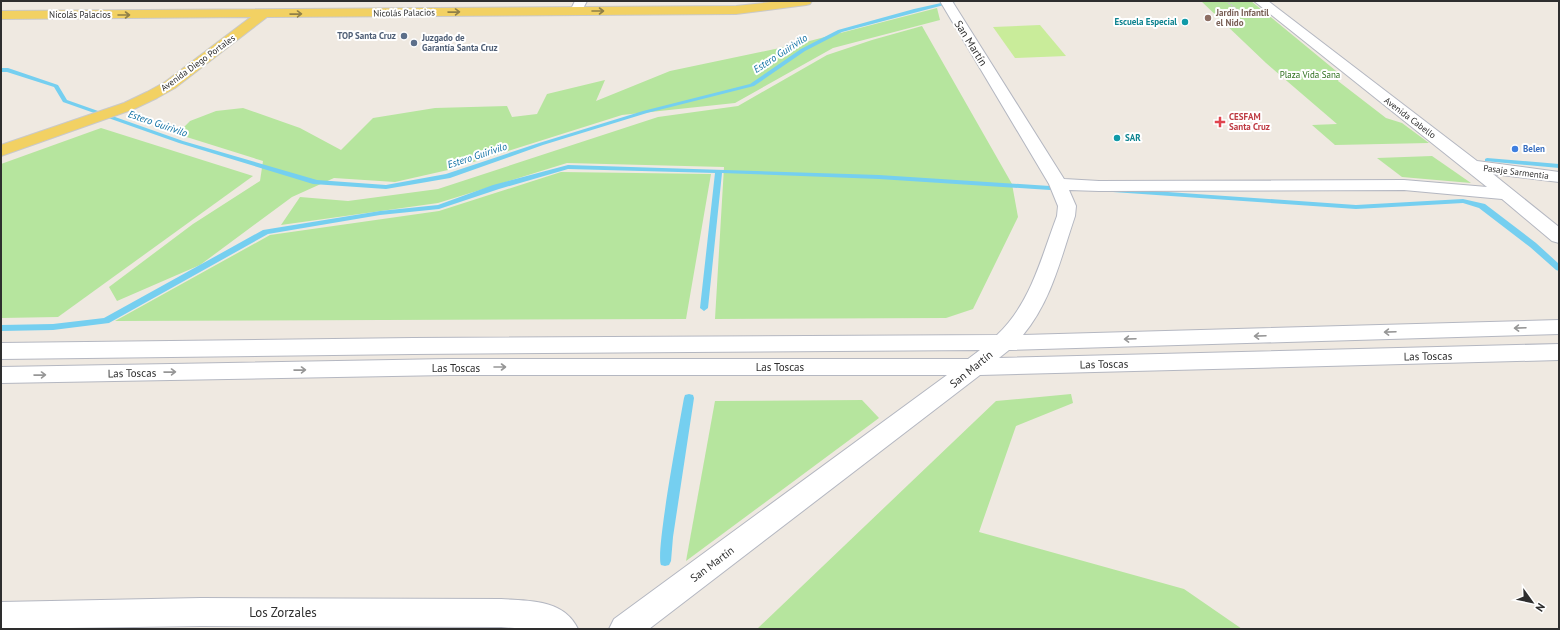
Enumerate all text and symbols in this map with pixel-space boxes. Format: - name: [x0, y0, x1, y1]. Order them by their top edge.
- street label: Nicolás Palacios: [373, 6, 435, 19]
- one-way arrow: [591, 7, 604, 15]
- place label: Jardín Infantil el Nido: [1215, 7, 1269, 28]
- one-way arrow: [447, 8, 460, 16]
- street label: Nicolás Palacios: [49, 9, 111, 20]
- one-way arrow: [289, 10, 302, 18]
- one-way arrow: [117, 11, 130, 19]
- marker: Jardín Infantil el Nido: [1203, 13, 1213, 23]
- place label: Escuela Especial: [1114, 16, 1177, 27]
- marker: Escuela Especial: [1180, 17, 1190, 27]
- street label: San Martín: [952, 18, 990, 68]
- place label: TOP Santa Cruz: [337, 30, 396, 41]
- marker: TOP Santa Cruz: [399, 31, 409, 41]
- water label: Estero Guirivilo: [751, 31, 810, 76]
- street label: Avenida Diego Portales: [158, 32, 237, 93]
- place label: Juzgado de Garantía Santa Cruz: [421, 32, 498, 53]
- marker: Juzgado de Garantía Santa Cruz: [409, 38, 419, 48]
- park label: Plaza Vida Sana: [1280, 69, 1340, 80]
- street label: Avenida Cabello: [1382, 95, 1438, 141]
- water label: Estero Guirivilo: [126, 107, 189, 140]
- place label: CESFAM Santa Cruz: [1229, 111, 1270, 132]
- marker: CESFAM Santa Cruz: [1214, 116, 1226, 128]
- place label: SAR: [1125, 132, 1141, 143]
- marker: SAR: [1112, 133, 1122, 143]
- water label: Estero Guirivilo: [446, 140, 509, 171]
- place label: Belen: [1523, 143, 1545, 154]
- marker: Belen: [1510, 144, 1520, 154]
- street label: Pasaje Sarmentia: [1483, 162, 1549, 181]
- one-way arrow: [1514, 324, 1527, 332]
- one-way arrow: [1384, 328, 1397, 336]
- one-way arrow: [1254, 332, 1267, 339]
- one-way arrow: [1124, 336, 1137, 343]
- street label: San Martín: [947, 347, 995, 391]
- street label: Las Toscas: [1404, 349, 1453, 363]
- street label: Las Toscas: [1080, 357, 1129, 371]
- street label: Las Toscas: [756, 360, 805, 374]
- street label: Las Toscas: [432, 361, 481, 375]
- one-way arrow: [493, 363, 506, 371]
- street label: Las Toscas: [108, 366, 157, 380]
- one-way arrow: [293, 366, 306, 374]
- one-way arrow: [163, 369, 176, 376]
- one-way arrow: [33, 371, 46, 379]
- street label: San Martín: [687, 543, 737, 585]
- north arrow: [1512, 582, 1552, 622]
- text: N: [1533, 601, 1548, 614]
- street label: Los Zorzales: [249, 604, 317, 621]

